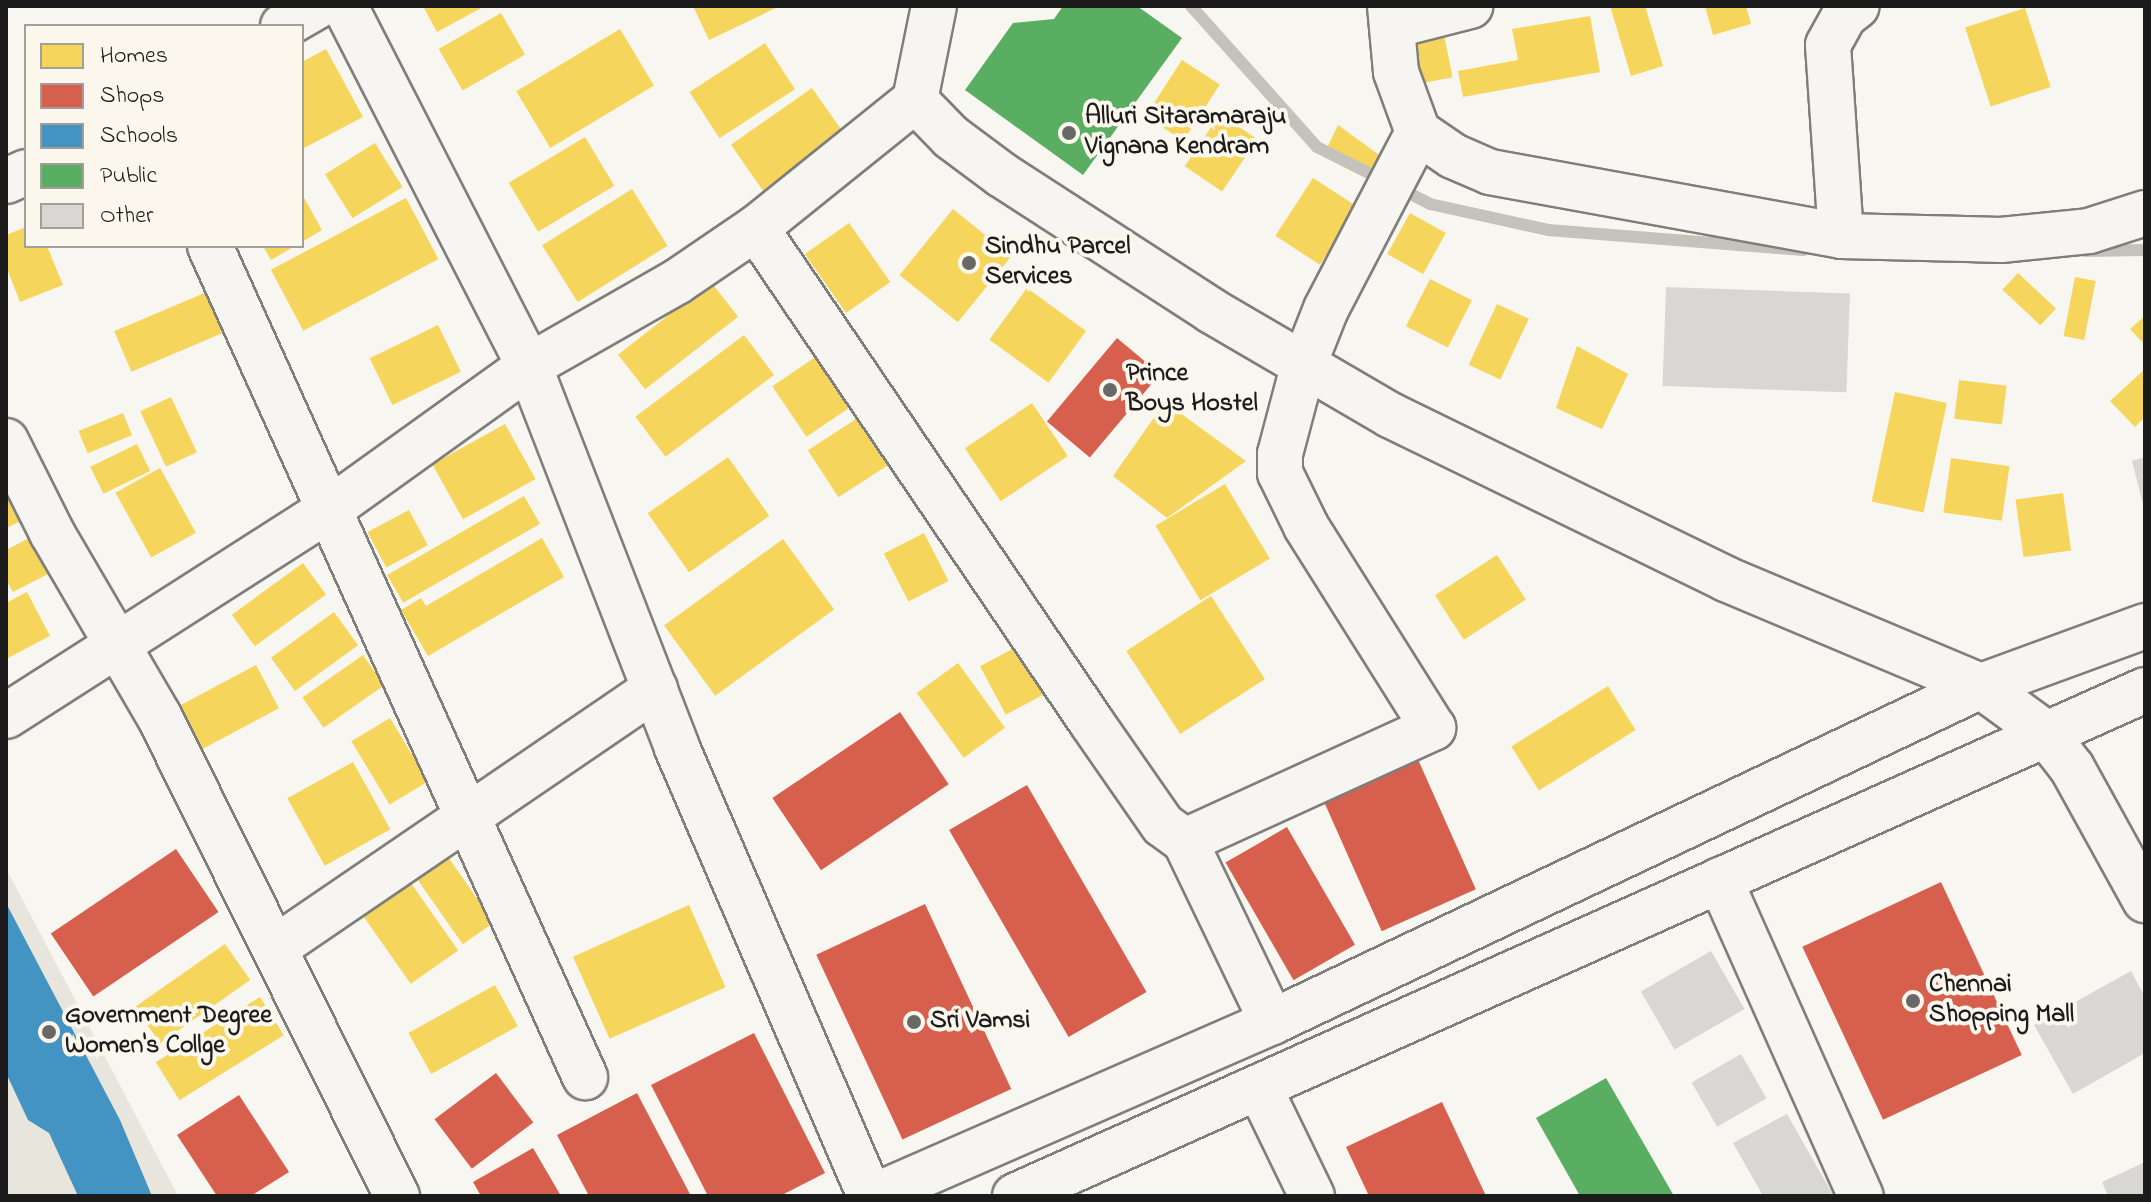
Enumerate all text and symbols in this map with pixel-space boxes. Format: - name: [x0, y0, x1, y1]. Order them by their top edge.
- legend: [24, 24, 304, 248]
- text: Homes: [100, 39, 168, 74]
- text: Shops: [100, 79, 165, 114]
- place label: Alluri Sitaramaraju Vignana Kendram: [1085, 102, 1286, 164]
- text: Schools: [100, 119, 178, 154]
- marker: Alluri Sitaramaraju Vignana Kendram: [1060, 124, 1078, 142]
- text: Public: [100, 159, 157, 194]
- text: Other: [100, 199, 153, 234]
- place label: Sindhu Parcel Services: [985, 232, 1131, 294]
- marker: Sindhu Parcel Services: [960, 254, 978, 272]
- place label: Prince Boys Hostel: [1126, 359, 1258, 420]
- marker: Prince Boys Hostel: [1101, 381, 1119, 399]
- place label: Chennai Shopping Mall: [1929, 970, 2074, 1032]
- marker: Chennai Shopping Mall: [1904, 992, 1922, 1010]
- place label: Government Degree Women's Collge: [65, 1001, 272, 1062]
- place label: Sri Vamsi: [930, 1006, 1030, 1038]
- marker: Sri Vamsi: [905, 1013, 923, 1031]
- marker: Government Degree Women's Collge: [40, 1023, 58, 1041]

